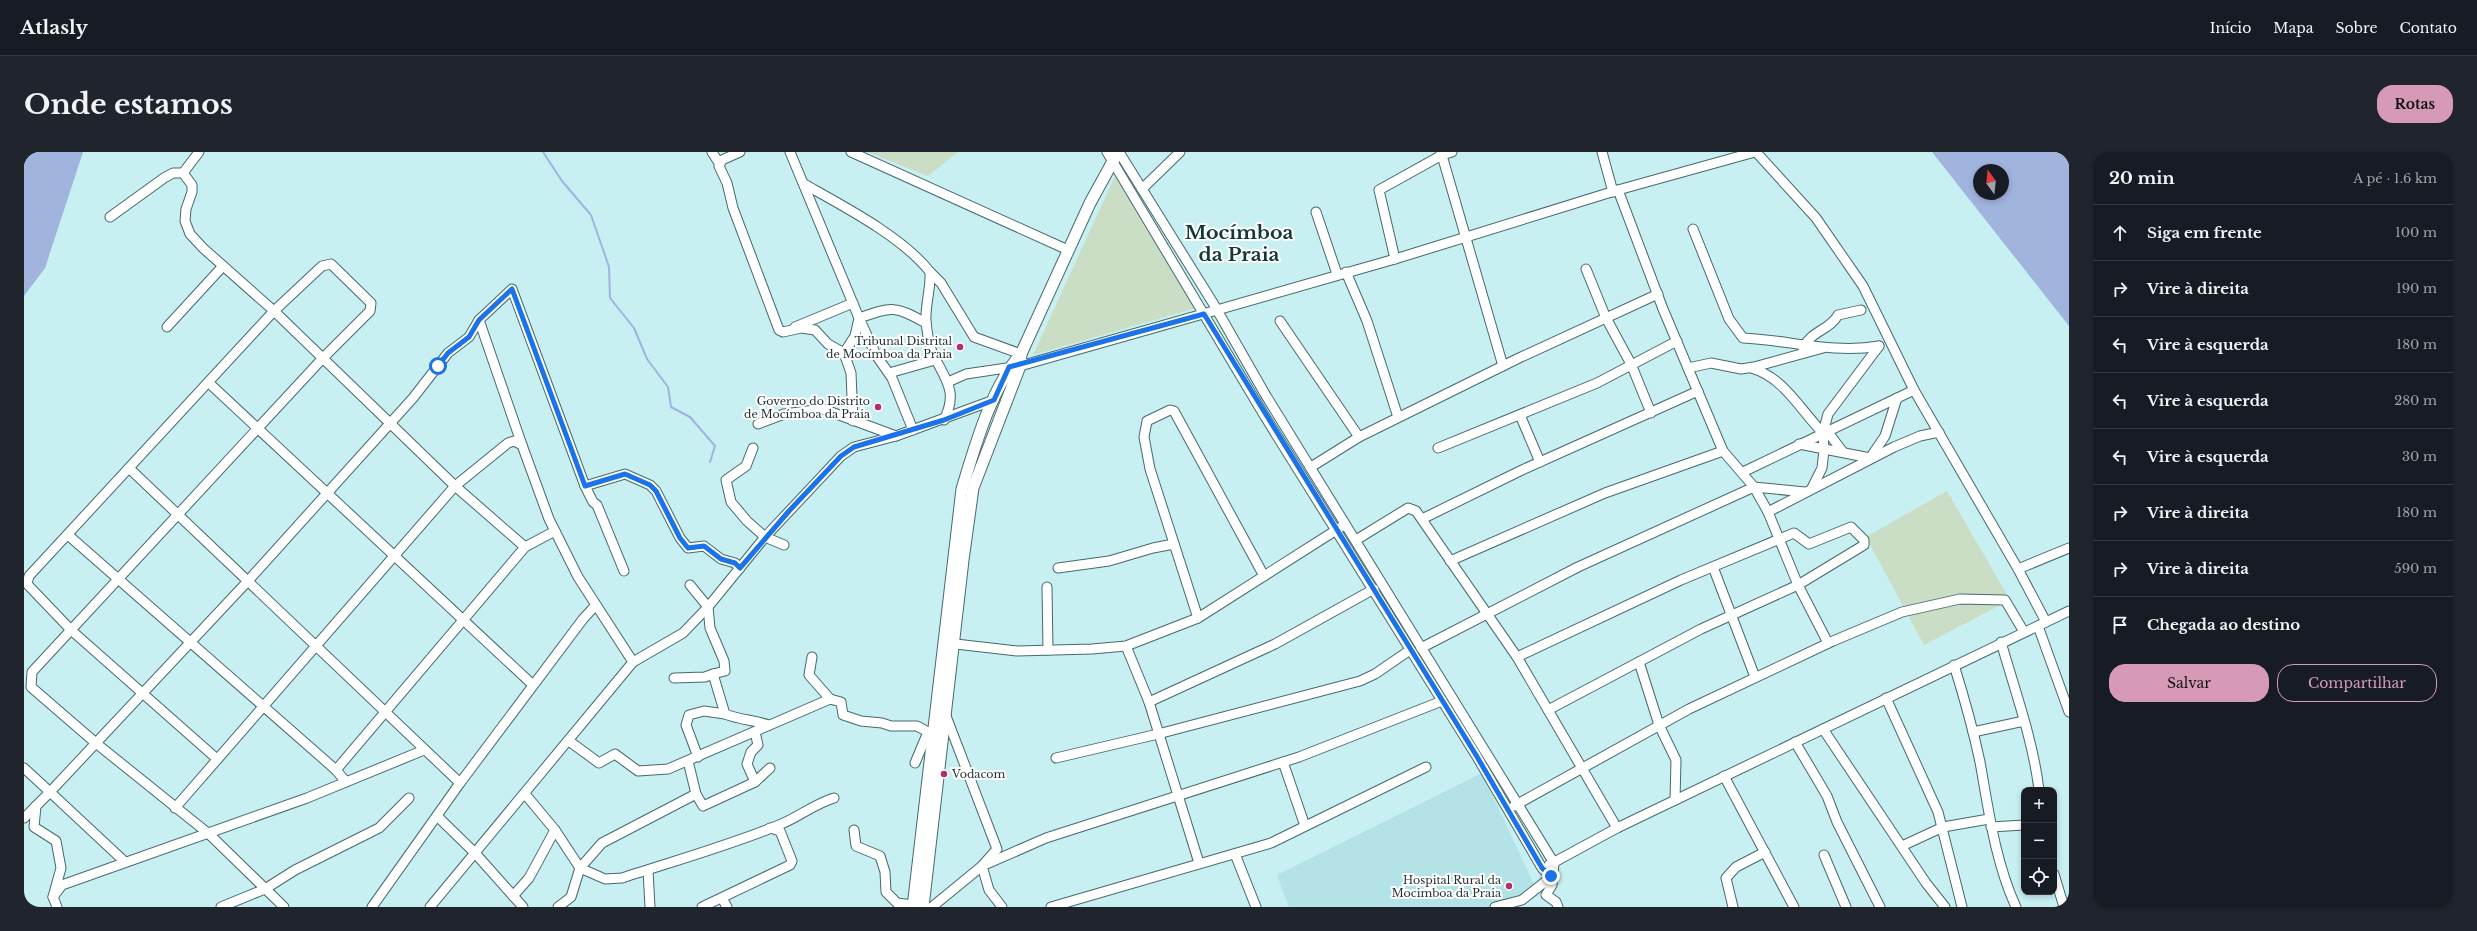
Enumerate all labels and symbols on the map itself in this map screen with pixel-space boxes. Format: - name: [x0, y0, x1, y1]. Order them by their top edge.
- north arrow: [1973, 164, 2009, 200]
- district label: Mocímboa da Praia: [1185, 221, 1293, 266]
- place label: Tribunal Distrital de Mocímboa da Praia: [826, 334, 953, 361]
- marker: Tribunal Distrital de Mocímboa da Praia: [955, 342, 965, 352]
- route start: [429, 357, 447, 375]
- place label: Governo do Distrito de Mocímboa da Praia: [744, 394, 871, 421]
- marker: Governo do Distrito de Mocímboa da Praia: [873, 402, 883, 412]
- place label: Vodacom: [951, 767, 1005, 781]
- marker: Vodacom: [939, 769, 949, 779]
- route end: [1542, 867, 1560, 885]
- place label: Hospital Rural da Mocimboa da Praia: [1392, 873, 1502, 900]
- marker: Hospital Rural da Mocimboa da Praia: [1504, 881, 1514, 891]

